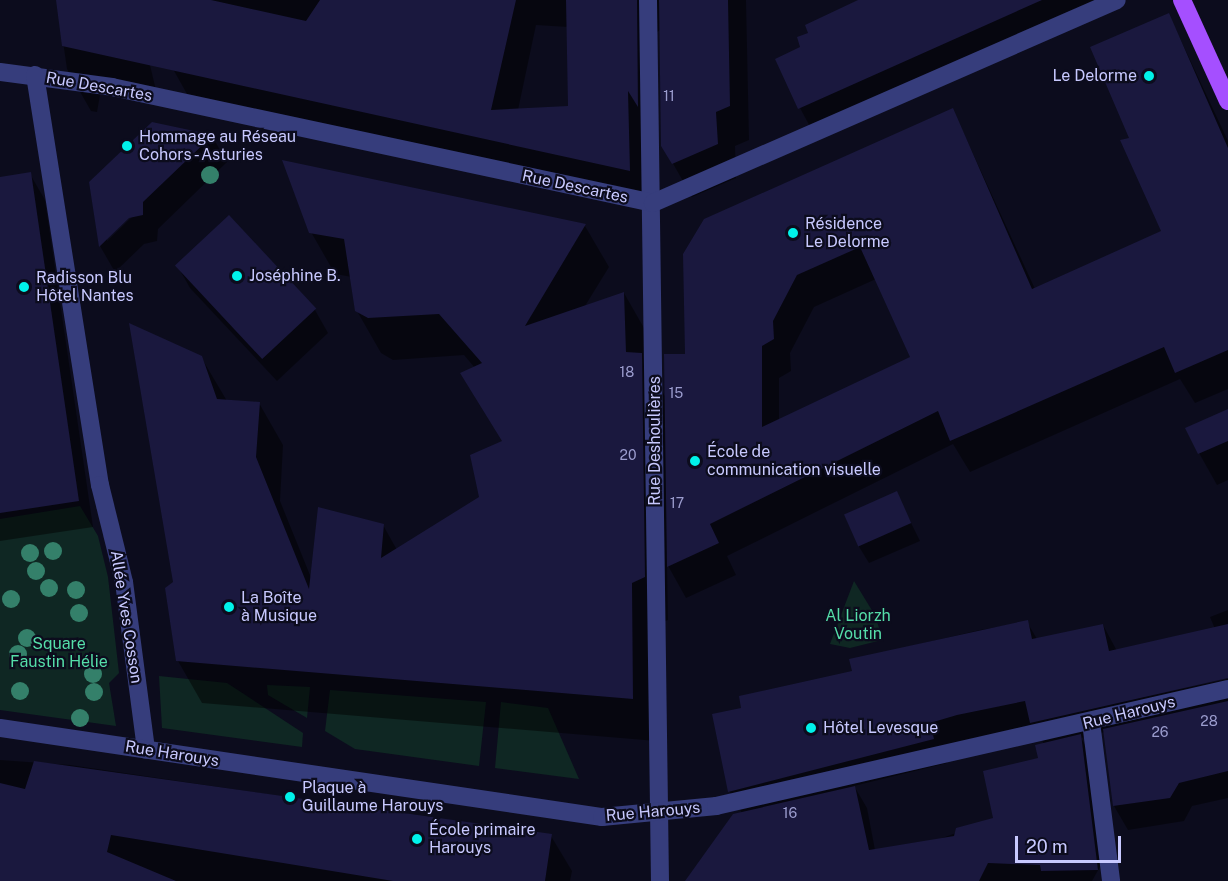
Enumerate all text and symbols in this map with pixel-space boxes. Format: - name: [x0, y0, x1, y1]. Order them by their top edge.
- place label: Le Delorme: [1052, 66, 1137, 86]
- street label: Rue Descartes: [44, 68, 154, 106]
- marker: Le Delorme: [1142, 69, 1156, 83]
- house number: 11: [663, 88, 675, 104]
- place label: Hommage au Réseau Cohors - Asturies: [139, 127, 296, 165]
- marker: Hommage au Réseau Cohors - Asturies: [120, 139, 134, 153]
- street label: Rue Descartes: [520, 166, 630, 208]
- place label: Résidence Le Delorme: [805, 214, 890, 252]
- marker: Résidence Le Delorme: [786, 226, 800, 240]
- place label: Joséphine B.: [249, 266, 341, 286]
- place label: Radisson Blu Hôtel Nantes: [36, 268, 133, 306]
- marker: Joséphine B.: [230, 269, 244, 283]
- marker: Radisson Blu Hôtel Nantes: [17, 280, 31, 294]
- house number: 18: [620, 364, 634, 380]
- street label: Rue Deshoulières: [645, 376, 665, 506]
- house number: 15: [669, 385, 683, 401]
- place label: École de communication visuelle: [707, 442, 881, 480]
- house number: 20: [620, 447, 636, 463]
- marker: École de communication visuelle: [688, 454, 702, 468]
- house number: 17: [670, 495, 684, 511]
- street label: Allée Yves Cosson: [106, 549, 146, 685]
- place label: La Boîte à Musique: [241, 588, 317, 626]
- marker: La Boîte à Musique: [222, 600, 236, 614]
- park label: Al Liorzh Voutin: [825, 606, 891, 644]
- park label: Square Faustin Hélie: [10, 634, 108, 672]
- street label: Rue Harouys: [1081, 692, 1177, 734]
- house number: 28: [1200, 713, 1218, 729]
- place label: Hôtel Levesque: [823, 718, 938, 738]
- marker: Hôtel Levesque: [804, 721, 818, 735]
- house number: 26: [1151, 724, 1169, 740]
- street label: Rue Harouys: [124, 737, 220, 771]
- place label: Plaque à Guillaume Harouys: [302, 778, 444, 816]
- marker: Plaque à Guillaume Harouys: [283, 790, 297, 804]
- street label: Rue Harouys: [605, 798, 701, 826]
- house number: 16: [783, 805, 797, 821]
- place label: École primaire Harouys: [429, 820, 536, 858]
- scale bar: [1018, 824, 1124, 862]
- marker: École primaire Harouys: [410, 832, 424, 846]
- text: 20 m: [1026, 836, 1068, 857]

